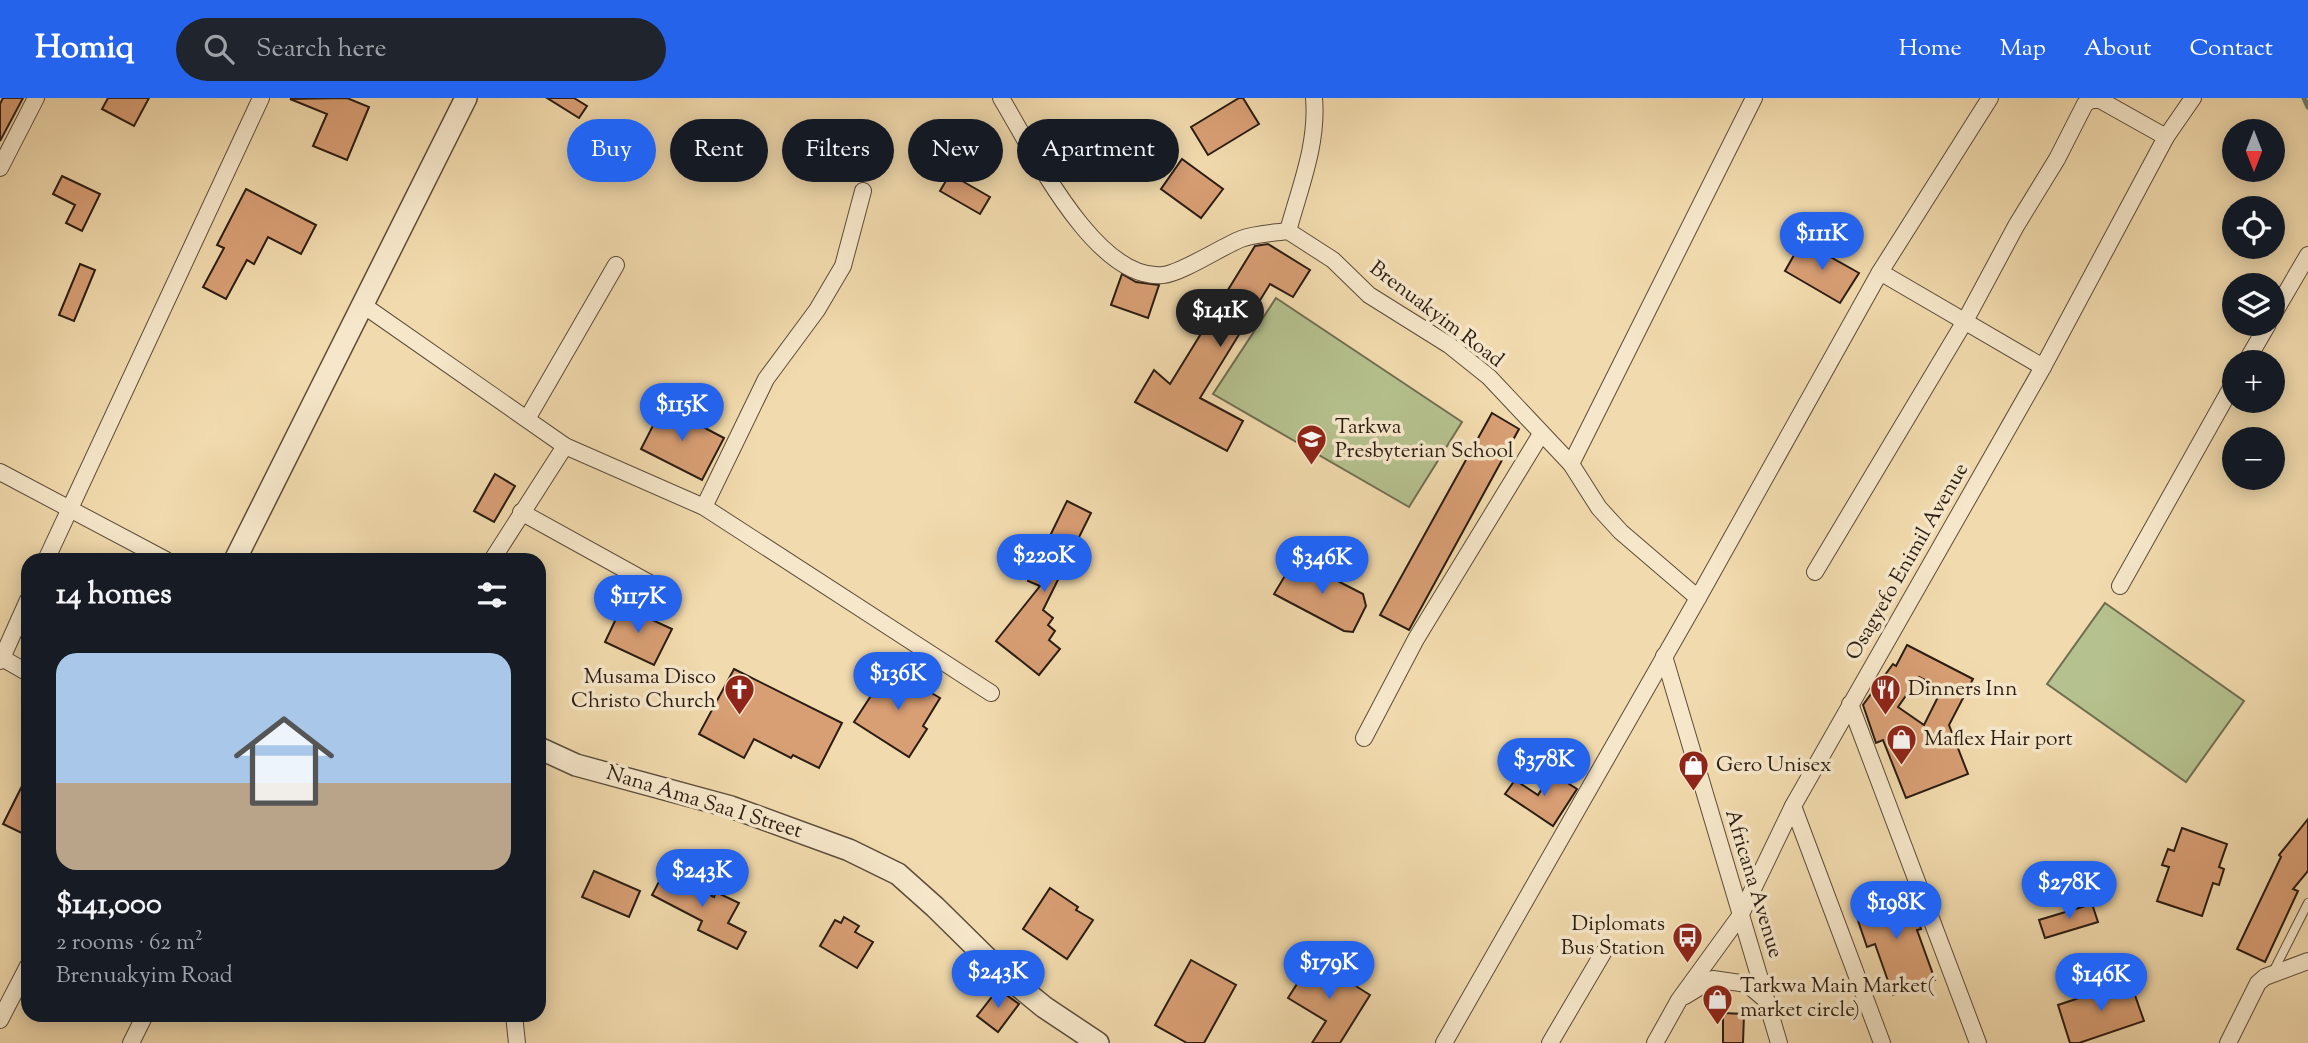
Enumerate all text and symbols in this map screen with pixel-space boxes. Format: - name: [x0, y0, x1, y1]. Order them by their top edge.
- search box: [176, 18, 666, 81]
- text: Homiq: [35, 25, 134, 73]
- icon: search: [200, 30, 238, 68]
- text: Search here: [256, 31, 387, 68]
- text: Home: [1899, 32, 1962, 66]
- text: Map: [2000, 32, 2046, 66]
- text: About: [2084, 32, 2151, 66]
- text: Contact: [2189, 32, 2273, 66]
- chip: Buy: [567, 119, 656, 182]
- chip: Rent: [670, 119, 768, 182]
- chip: Filters: [782, 119, 894, 182]
- chip: New: [908, 119, 1003, 182]
- chip: Apartment: [1017, 119, 1179, 182]
- north arrow: [2222, 119, 2286, 182]
- map controls: [2222, 119, 2285, 490]
- button: locate: [2222, 196, 2285, 259]
- pin: $111K: [1773, 212, 1871, 272]
- text: $111K: [1796, 218, 1848, 251]
- street label: Brenuakyim Road: [1363, 254, 1510, 376]
- button: layers: [2222, 273, 2285, 336]
- pin: $141K: [1171, 289, 1269, 349]
- text: $141K: [1192, 295, 1248, 328]
- button: +: [2222, 350, 2285, 413]
- pin: $115K: [633, 384, 731, 443]
- text: $115K: [656, 389, 708, 422]
- place label: Tarkwa Presbyterian School: [1335, 413, 1514, 467]
- school or university icon: Tarkwa Presbyterian School: [1295, 423, 1329, 467]
- button: −: [2222, 427, 2285, 490]
- street label: Osagyefo Enimil Avenue: [1839, 458, 1977, 666]
- pin: $220K: [995, 534, 1093, 594]
- pin: $346K: [1273, 536, 1371, 596]
- text: $220K: [1013, 540, 1075, 573]
- text: $346K: [1291, 542, 1353, 575]
- text: 14 homes: [56, 574, 172, 617]
- pin: $117K: [589, 575, 687, 635]
- icon: filters: [473, 576, 511, 614]
- text: $117K: [610, 581, 666, 614]
- pin: $136K: [849, 652, 947, 712]
- text: $136K: [869, 658, 927, 691]
- place label: Musama Disco Christo Church: [571, 663, 716, 717]
- church icon: Musama Disco Christo Church: [722, 673, 756, 717]
- restaurant icon: Dinners Inn: [1868, 673, 1902, 717]
- place label: Dinners Inn: [1908, 675, 2017, 705]
- icon: home: [221, 698, 347, 824]
- shop icon: Maflex Hair port: [1884, 723, 1918, 767]
- place label: Maflex Hair port: [1924, 725, 2073, 755]
- pin: $378K: [1495, 738, 1593, 798]
- text: $378K: [1513, 744, 1575, 777]
- shop icon: Gero Unisex: [1676, 749, 1710, 793]
- place label: Gero Unisex: [1716, 751, 1832, 781]
- street label: Nana Ama Saa I Street: [602, 759, 806, 847]
- street label: Africana Avenue: [1716, 806, 1790, 962]
- pin: $243K: [653, 850, 751, 909]
- text: $243K: [672, 855, 732, 888]
- pin: $278K: [2020, 862, 2118, 921]
- text: $278K: [2038, 867, 2100, 900]
- pin: $198K: [1847, 882, 1945, 941]
- text: $141,000: [56, 884, 162, 927]
- text: $198K: [1866, 887, 1926, 920]
- place label: Diplomats Bus Station: [1561, 910, 1665, 964]
- bus stop icon: Diplomats Bus Station: [1671, 920, 1705, 964]
- text: 2 rooms · 62 m²: [56, 927, 203, 960]
- pin: $179K: [1280, 942, 1378, 1001]
- text: $179K: [1300, 947, 1359, 980]
- pin: $243K: [949, 950, 1047, 1010]
- pin: $146K: [2052, 954, 2150, 1013]
- text: $243K: [968, 956, 1028, 989]
- text: $146K: [2071, 959, 2131, 992]
- text: Brenuakyim Road: [56, 960, 233, 993]
- place label: Tarkwa Main Market( market circle): [1740, 972, 1934, 1026]
- shop icon: Tarkwa Main Market( market circle): [1700, 982, 1734, 1026]

